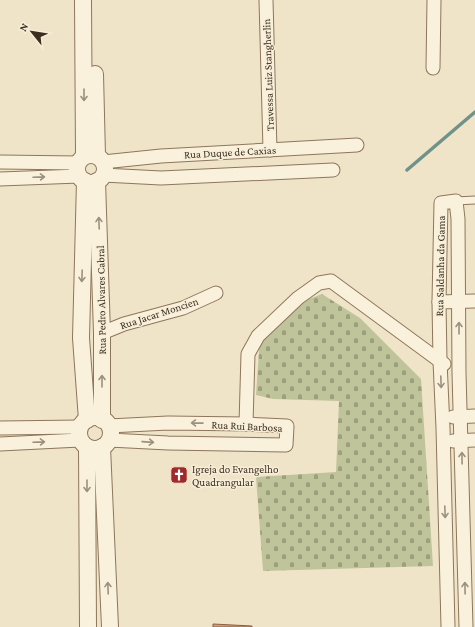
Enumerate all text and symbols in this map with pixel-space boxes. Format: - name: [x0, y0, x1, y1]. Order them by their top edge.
- north arrow: [12, 12, 52, 52]
- street label: Travessa Luiz Stangherlin: [260, 18, 277, 131]
- text: N: [16, 20, 31, 33]
- one-way arrow: [80, 88, 88, 101]
- street label: Rua Duque de Caxias: [184, 144, 276, 161]
- one-way arrow: [32, 173, 45, 181]
- street label: Rua Saldanha da Gama: [433, 215, 447, 317]
- one-way arrow: [95, 217, 102, 230]
- street label: Rua Pedro Alvares Cabral: [94, 245, 108, 355]
- one-way arrow: [79, 269, 86, 282]
- street label: Rua Jacar Moncien: [118, 295, 200, 332]
- one-way arrow: [455, 322, 463, 335]
- one-way arrow: [98, 375, 106, 388]
- one-way arrow: [437, 375, 444, 388]
- street label: Rua Rui Barbosa: [211, 418, 283, 434]
- one-way arrow: [191, 419, 204, 427]
- one-way arrow: [32, 438, 45, 446]
- one-way arrow: [141, 438, 154, 446]
- one-way arrow: [458, 452, 465, 465]
- place label: Igreja do Evangelho Quadrangular: [192, 463, 279, 489]
- church icon: Igreja do Evangelho Quadrangular: [169, 465, 189, 485]
- one-way arrow: [83, 479, 91, 492]
- one-way arrow: [441, 505, 449, 518]
- one-way arrow: [104, 582, 112, 595]
- one-way arrow: [461, 582, 469, 595]

